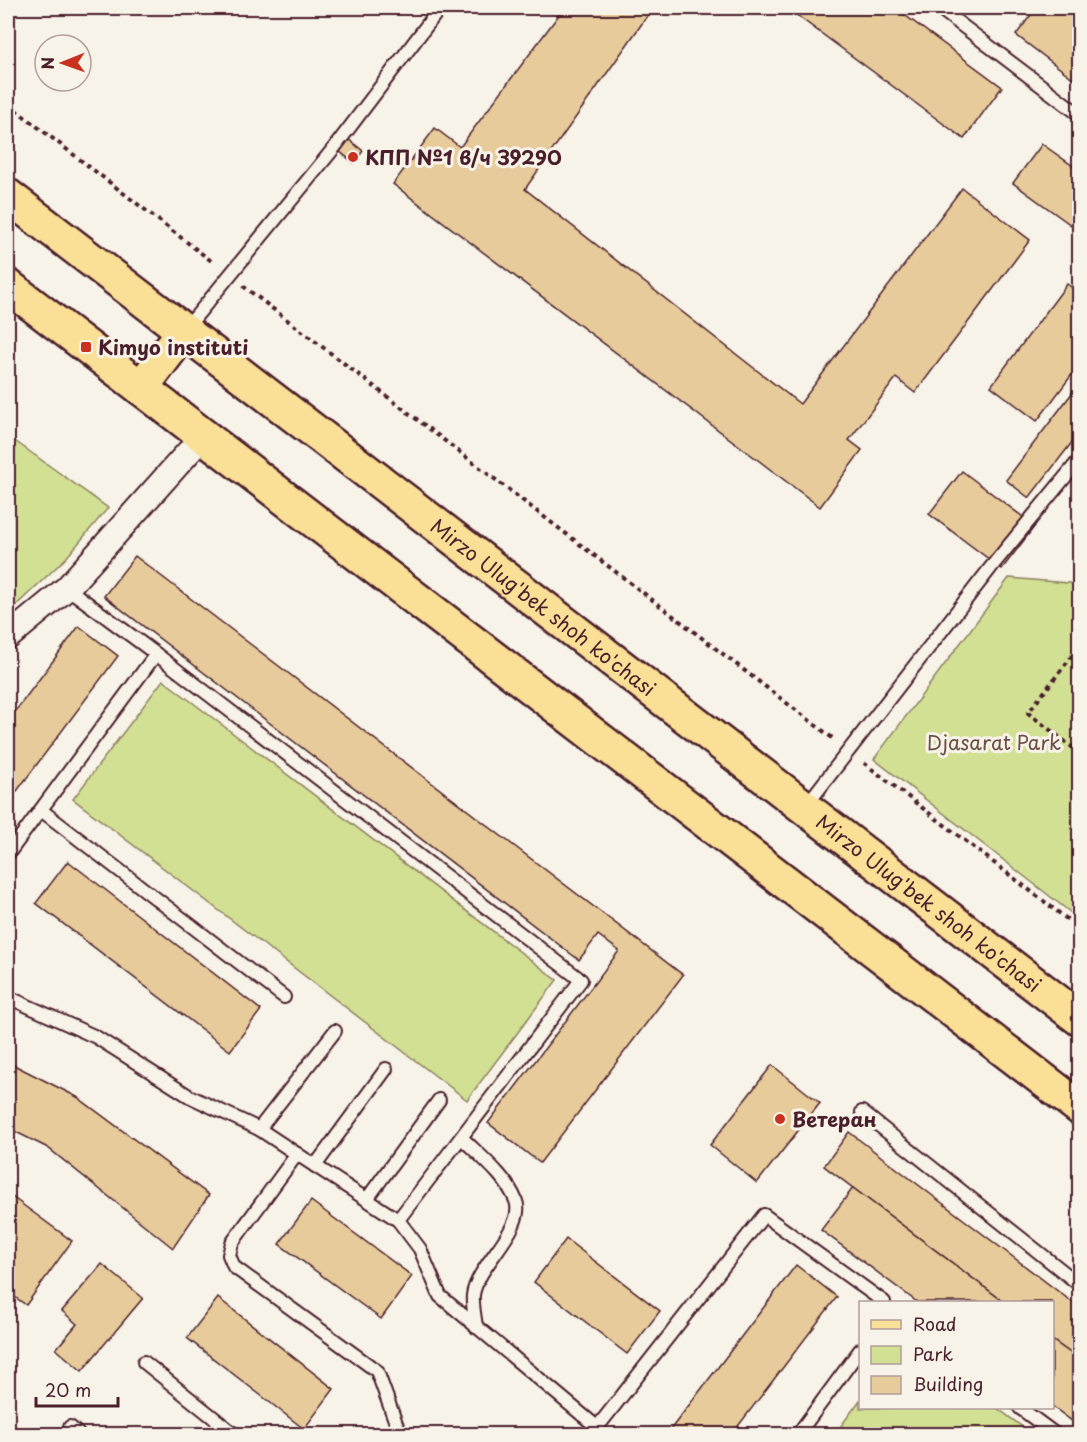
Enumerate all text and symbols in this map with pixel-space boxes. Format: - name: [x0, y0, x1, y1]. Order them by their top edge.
- north arrow: [33, 33, 93, 93]
- text: N: [35, 57, 59, 70]
- place label: КПП №1 в/ч 39290: [365, 142, 562, 172]
- marker: КПП №1 в/ч 39290: [346, 150, 360, 164]
- place label: Kimyo instituti: [98, 332, 248, 362]
- marker: Kimyo instituti: [79, 340, 93, 354]
- street label: Mirzo Ulug'bek shoh ko'chasi: [425, 511, 662, 703]
- park label: Djasarat Park: [927, 727, 1061, 757]
- street label: Mirzo Ulug'bek shoh ko'chasi: [810, 807, 1048, 999]
- place label: Ветеран: [792, 1104, 877, 1134]
- marker: Ветеран: [773, 1112, 787, 1126]
- legend: [859, 1301, 1054, 1409]
- text: Road: [913, 1310, 957, 1337]
- text: Park: [913, 1340, 953, 1367]
- scale bar: [36, 1370, 118, 1408]
- text: Building: [913, 1370, 983, 1397]
- text: 20 m: [45, 1376, 91, 1403]

